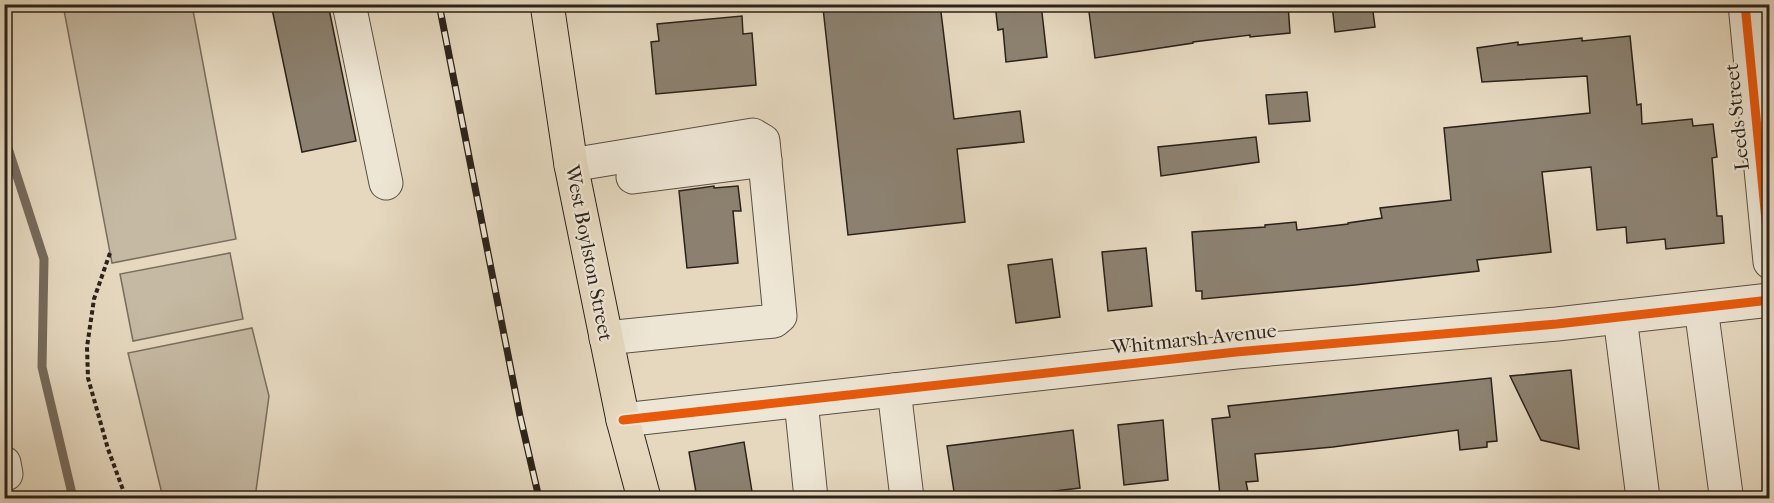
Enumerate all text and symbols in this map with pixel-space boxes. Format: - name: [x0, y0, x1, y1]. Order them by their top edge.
- street label: Leeds Street: [1720, 62, 1754, 172]
- street label: West Boylston Street: [560, 162, 617, 343]
- street label: Whitmarsh Avenue: [1109, 319, 1278, 359]

